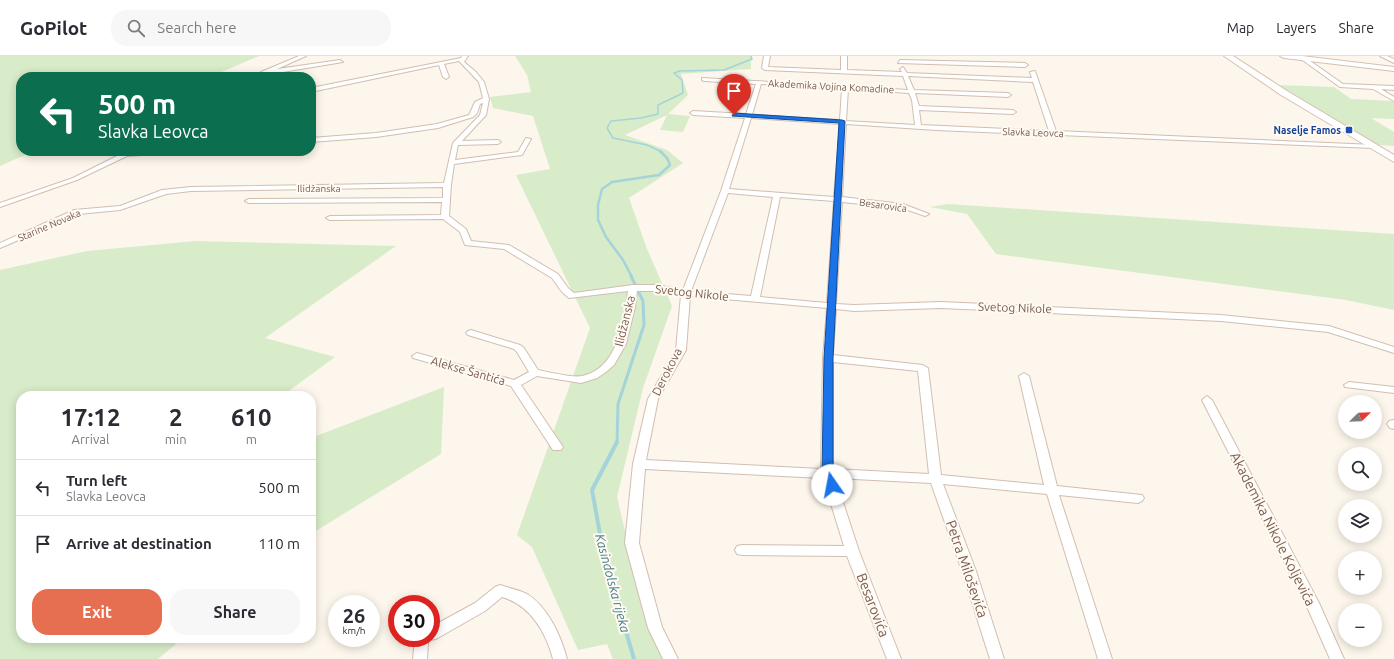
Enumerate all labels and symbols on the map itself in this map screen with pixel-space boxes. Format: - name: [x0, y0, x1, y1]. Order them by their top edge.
- pin: [717, 74, 751, 115]
- street label: Akademika Vojina Komadine: [768, 78, 894, 95]
- place label: Naselje Famos: [1274, 125, 1341, 136]
- marker: Naselje Famos: [1344, 125, 1354, 135]
- street label: Slavka Leovca: [1002, 126, 1064, 139]
- street label: Ilidžanska: [297, 183, 341, 194]
- street label: Besarovića: [858, 197, 907, 214]
- street label: Starine Novaka: [16, 207, 82, 244]
- street label: Svetog Nikole: [655, 282, 730, 303]
- street label: Ilidžanska: [612, 294, 637, 348]
- street label: Svetog Nikole: [978, 300, 1052, 315]
- street label: Derokova: [649, 346, 684, 398]
- street label: Alekse Šantića: [429, 354, 507, 387]
- north arrow: [1338, 395, 1382, 439]
- street label: Akademika Nikole Koljevića: [1227, 449, 1319, 609]
- position arrow: [811, 464, 853, 506]
- street label: Petra Miloševića: [943, 518, 991, 620]
- water label: Kasindolska rijeka: [593, 532, 633, 634]
- street label: Besarovića: [853, 571, 893, 639]
- speed limit sign: 30: [388, 595, 440, 647]

